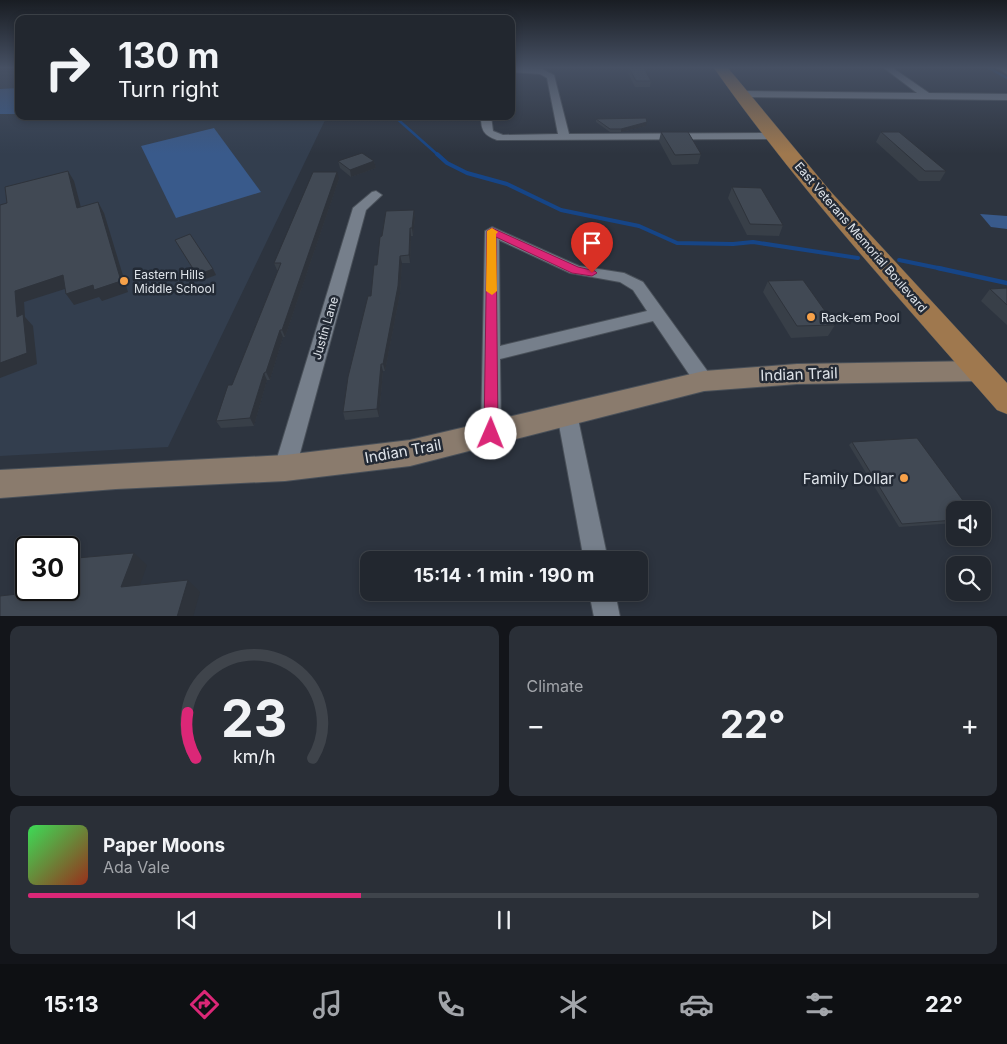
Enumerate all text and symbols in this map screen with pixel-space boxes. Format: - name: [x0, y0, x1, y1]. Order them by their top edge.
- text: 130 m: [118, 34, 220, 76]
- icon: right: [35, 35, 100, 100]
- text: Turn right: [118, 76, 219, 102]
- street label: East Veterans Memorial Boulevard: [792, 159, 930, 315]
- pin: [571, 222, 613, 273]
- icon: arrive: [578, 229, 606, 257]
- place label: Eastern Hills Middle School: [134, 267, 215, 296]
- marker: Eastern Hills Middle School: [118, 275, 130, 287]
- street label: Justin Lane: [309, 295, 341, 361]
- place label: Rack-em Pool: [821, 310, 900, 325]
- marker: Rack-em Pool: [805, 311, 817, 323]
- street label: Indian Trail: [760, 363, 838, 385]
- position arrow: [464, 407, 516, 459]
- street label: Indian Trail: [363, 435, 443, 467]
- place label: Family Dollar: [803, 469, 894, 488]
- marker: Family Dollar: [898, 472, 910, 484]
- map controls: [946, 501, 991, 601]
- button: sound: [946, 501, 991, 546]
- speed limit sign: 30: [15, 536, 80, 601]
- button: search: [946, 556, 991, 601]
- text: 15:14 · 1 min · 190 m: [414, 564, 594, 587]
- text: Climate: [527, 676, 583, 696]
- text: 23: [221, 687, 287, 750]
- text: 22°: [720, 701, 785, 747]
- text: −: [527, 708, 545, 742]
- text: +: [960, 708, 979, 742]
- text: km/h: [233, 746, 275, 767]
- text: Paper Moons: [103, 834, 225, 857]
- text: Ada Vale: [103, 857, 170, 877]
- icon: previous: [173, 906, 201, 934]
- icon: pause: [490, 906, 518, 934]
- icon: next: [807, 906, 835, 934]
- icon: directions: [187, 987, 222, 1022]
- icon: music: [310, 987, 345, 1022]
- icon: phone: [433, 987, 468, 1022]
- icon: climate: [556, 987, 591, 1022]
- icon: car: [679, 987, 714, 1022]
- icon: filters: [802, 987, 837, 1022]
- text: 15:13: [44, 991, 99, 1017]
- text: 22°: [925, 991, 963, 1017]

